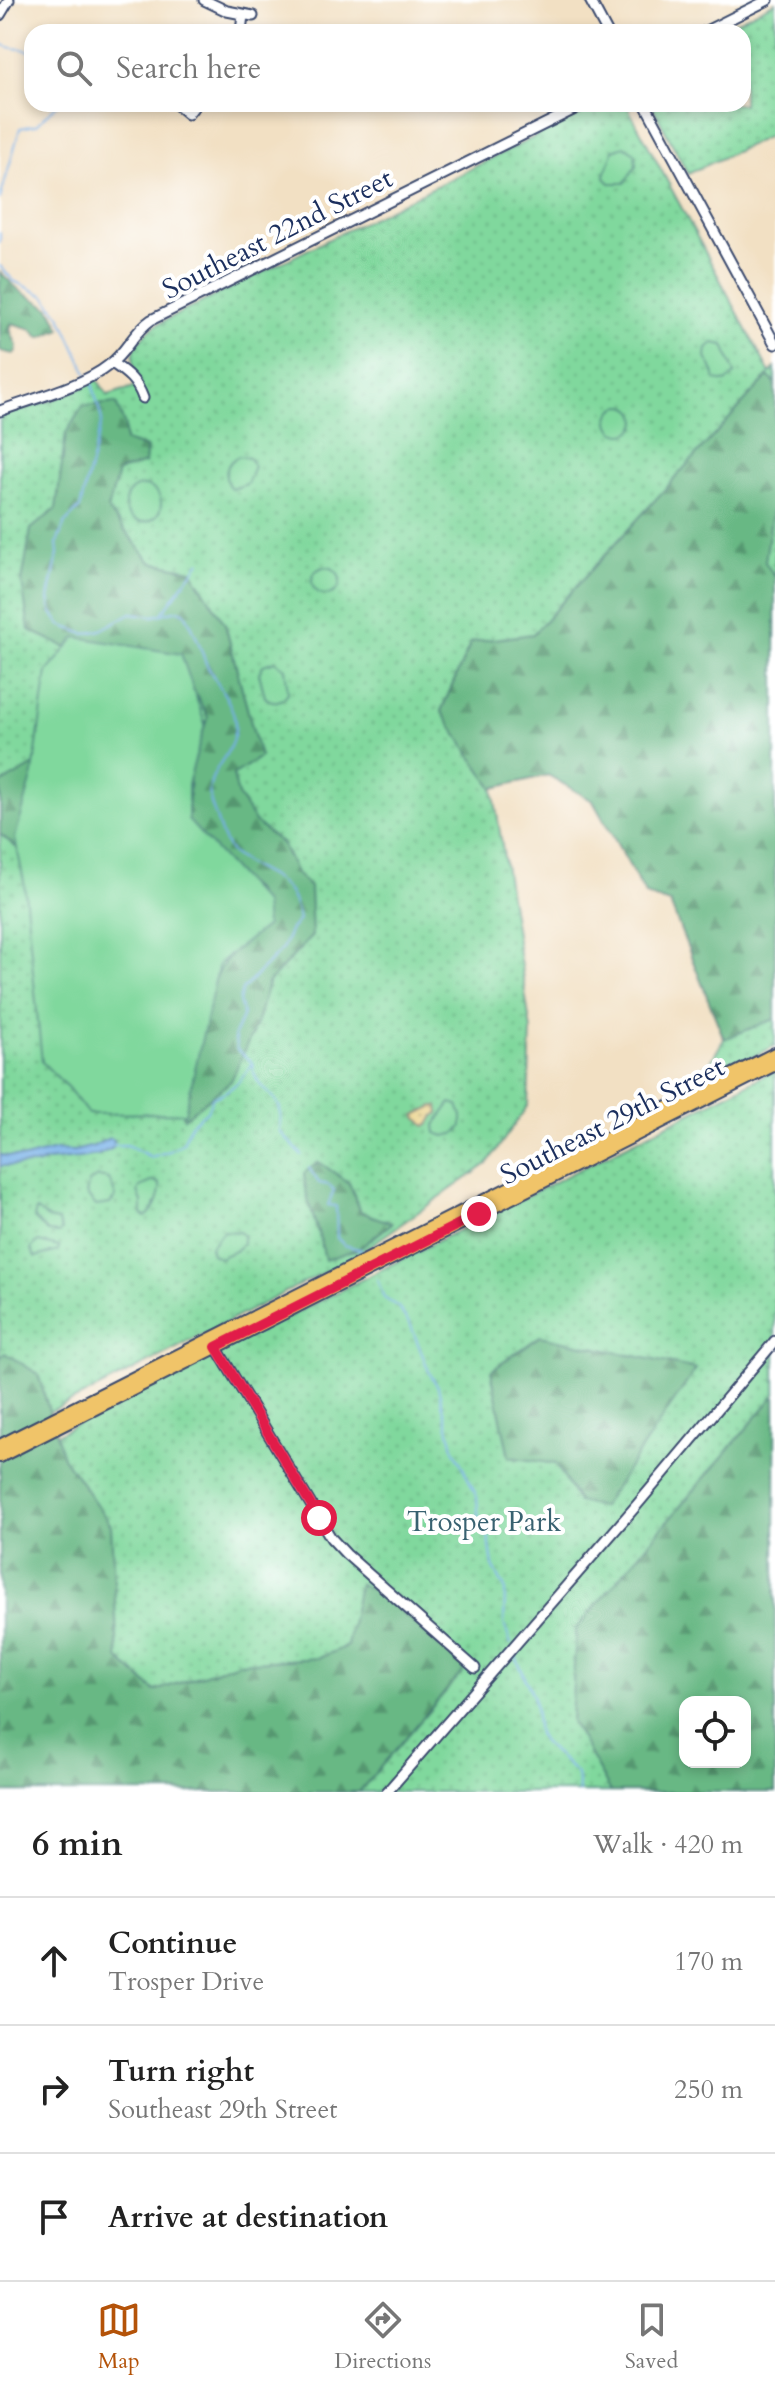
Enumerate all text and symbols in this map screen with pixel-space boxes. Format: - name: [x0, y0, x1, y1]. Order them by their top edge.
- search box: [24, 24, 751, 112]
- icon: search: [52, 46, 96, 90]
- text: Search here: [116, 48, 261, 89]
- street label: Southeast 22nd Street: [156, 159, 399, 308]
- street label: Southeast 29th Street: [494, 1048, 731, 1194]
- route end: [461, 1196, 497, 1232]
- route start: [301, 1500, 337, 1536]
- park label: Trosper Park: [407, 1503, 561, 1541]
- map controls: [679, 1696, 751, 1768]
- button: locate: [679, 1696, 751, 1768]
- text: 6 min: [32, 1821, 123, 1867]
- text: Walk · 420 m: [593, 1827, 743, 1862]
- text: Continue: [108, 1923, 237, 1964]
- icon: ahead: [32, 1939, 76, 1983]
- text: 170 m: [674, 1944, 743, 1979]
- text: Trosper Drive: [108, 1964, 264, 1999]
- text: Turn right: [108, 2051, 254, 2092]
- icon: right: [32, 2067, 76, 2111]
- text: 250 m: [674, 2072, 743, 2107]
- text: Southeast 29th Street: [108, 2092, 337, 2127]
- icon: arrive: [32, 2195, 76, 2239]
- text: Arrive at destination: [108, 2197, 388, 2238]
- tab: Map: [97, 2298, 141, 2376]
- tab: Directions: [334, 2298, 431, 2376]
- tab: Saved: [625, 2298, 678, 2376]

